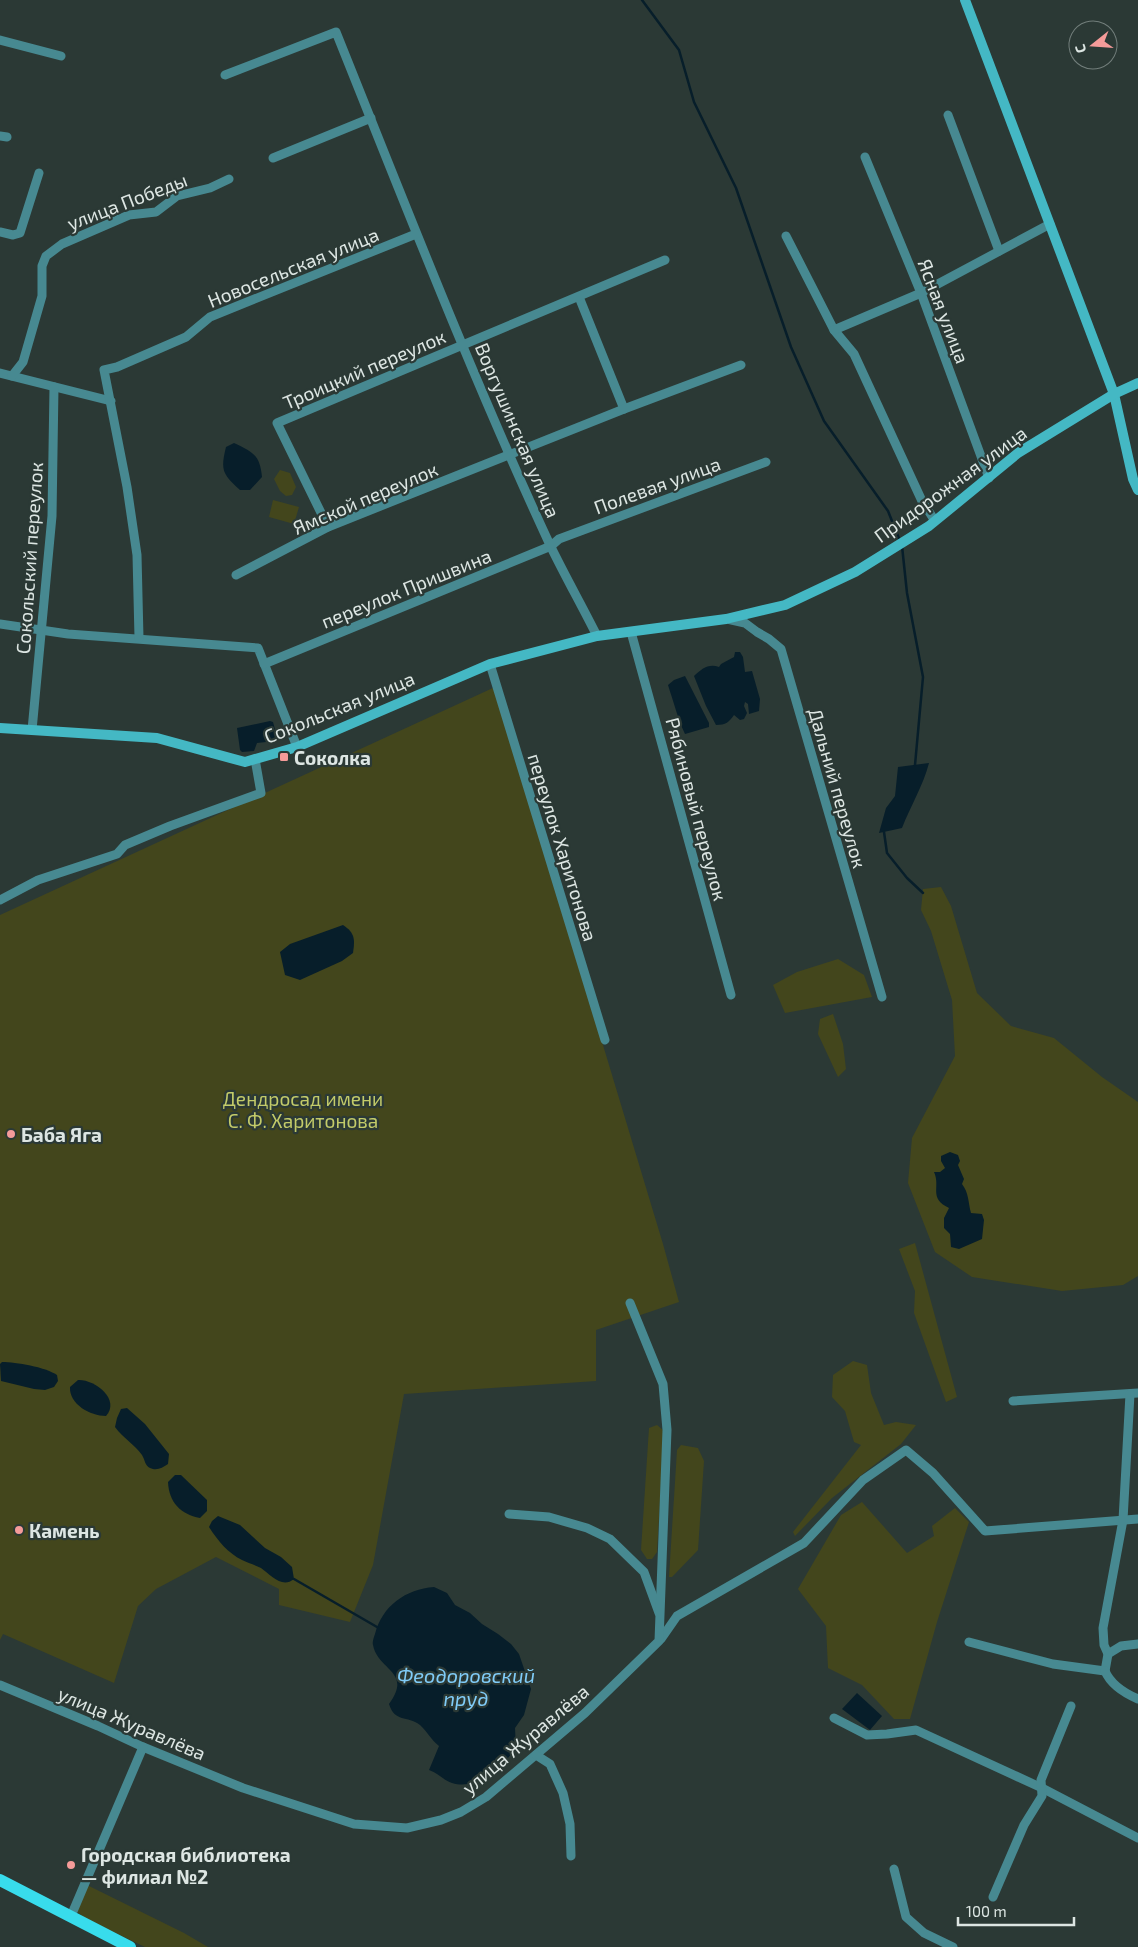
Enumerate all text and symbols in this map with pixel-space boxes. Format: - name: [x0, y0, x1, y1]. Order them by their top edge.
- north arrow: [1068, 20, 1118, 70]
- text: С: [1071, 43, 1089, 55]
- street label: улица Победы: [64, 168, 191, 235]
- street label: Новосельская улица: [204, 222, 382, 313]
- street label: Ясная улица: [913, 255, 974, 367]
- street label: Троицкий переулок: [279, 324, 449, 415]
- street label: Воргушинская улица: [470, 339, 565, 521]
- street label: Придорожная улица: [869, 421, 1031, 548]
- street label: Полевая улица: [591, 451, 724, 519]
- street label: Ямской переулок: [289, 457, 441, 540]
- street label: Сокольский переулок: [11, 461, 48, 655]
- street label: переулок Пришвина: [318, 543, 495, 634]
- street label: Сокольская улица: [260, 666, 418, 749]
- street label: Дальний переулок: [803, 705, 872, 871]
- street label: Рябиновый переулок: [660, 715, 733, 903]
- place label: Соколка: [294, 746, 371, 769]
- street label: переулок Харитонова: [523, 750, 603, 944]
- marker: Соколка: [278, 751, 290, 763]
- park label: Дендросад имени С. Ф. Харитонова: [223, 1087, 383, 1132]
- place label: Баба Яга: [21, 1123, 102, 1146]
- marker: Баба Яга: [5, 1128, 17, 1140]
- place label: Камень: [29, 1519, 99, 1542]
- marker: Камень: [13, 1524, 25, 1536]
- water label: Феодоровский пруд: [397, 1663, 535, 1710]
- street label: улица Журавлёва: [457, 1679, 594, 1800]
- street label: улица Журавлёва: [54, 1681, 209, 1765]
- place label: Городская библиотека — филиал №2: [81, 1843, 291, 1888]
- marker: Городская библиотека — филиал №2: [65, 1859, 77, 1871]
- scale bar: [958, 1894, 1074, 1926]
- text: 100 m: [966, 1902, 1007, 1920]

